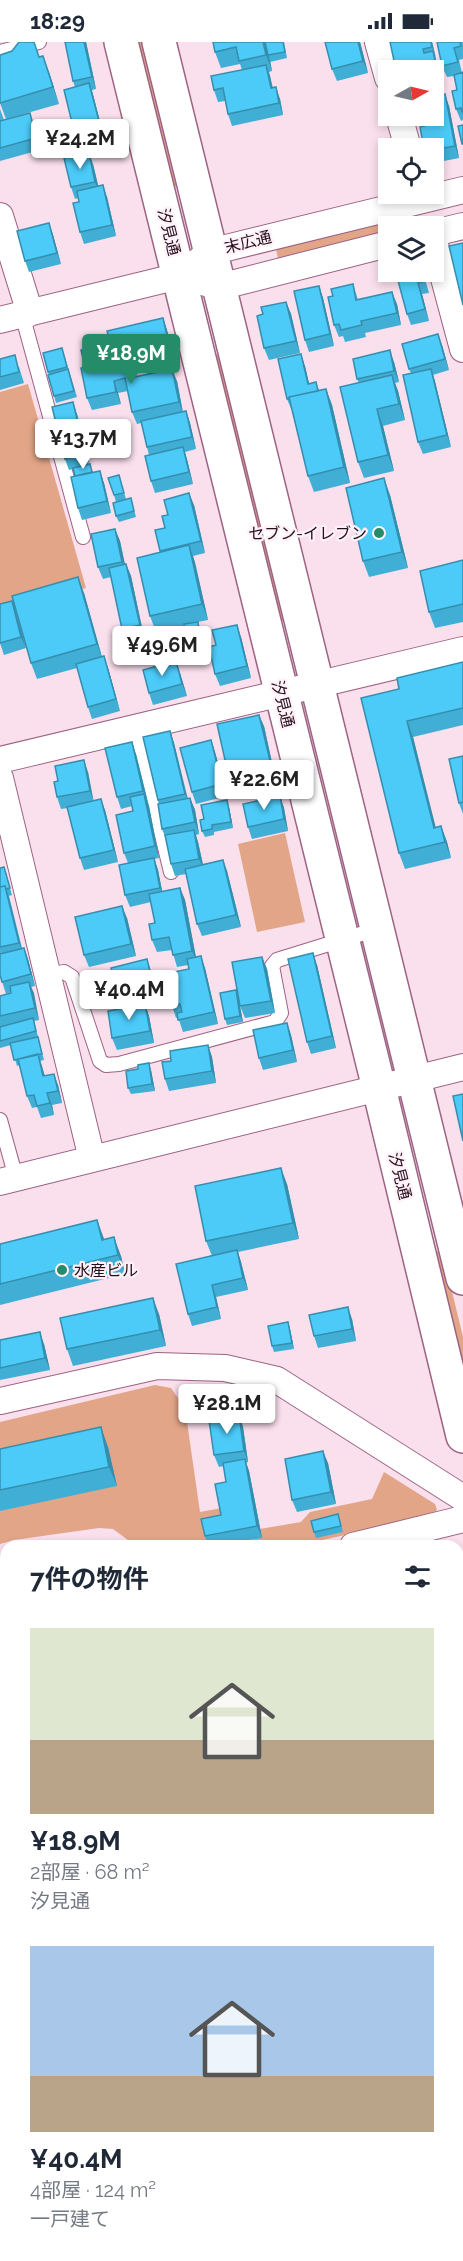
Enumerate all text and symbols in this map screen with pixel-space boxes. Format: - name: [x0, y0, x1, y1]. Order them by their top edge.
- text: 18:29: [30, 8, 85, 34]
- north arrow: [378, 60, 444, 126]
- map controls: [378, 60, 444, 282]
- pin: ¥24.2M: [31, 119, 129, 170]
- text: ¥24.2M: [45, 126, 115, 150]
- button: locate: [378, 138, 444, 204]
- street label: 汐見通: [154, 206, 184, 258]
- button: layers: [378, 216, 444, 282]
- street label: 末広通: [222, 227, 274, 257]
- pin: ¥18.9M: [82, 334, 180, 385]
- text: ¥18.9M: [96, 341, 166, 365]
- pin: ¥13.7M: [34, 419, 132, 470]
- text: ¥13.7M: [49, 426, 117, 450]
- place label: セブン-イレブン: [248, 524, 367, 543]
- marker: セブン-イレブン: [372, 526, 386, 540]
- pin: ¥49.6M: [113, 626, 211, 677]
- text: ¥49.6M: [126, 633, 198, 657]
- street label: 汐見通: [268, 678, 298, 730]
- pin: ¥22.6M: [215, 760, 313, 811]
- text: ¥22.6M: [229, 767, 299, 791]
- pin: ¥40.4M: [80, 970, 178, 1021]
- text: ¥40.4M: [93, 977, 165, 1001]
- street label: 汐見通: [385, 1150, 415, 1202]
- place label: 水産ビル: [74, 1261, 138, 1280]
- marker: 水産ビル: [55, 1263, 69, 1277]
- pin: ¥28.1M: [178, 1384, 276, 1435]
- text: ¥28.1M: [192, 1391, 262, 1415]
- icon: filters: [401, 1560, 434, 1593]
- text: 7件の物件: [30, 1564, 149, 1594]
- icon: home: [178, 1667, 286, 1775]
- text: ¥18.9M: [30, 1826, 121, 1856]
- text: 2部屋 · 68 m²: [30, 1860, 150, 1884]
- text: 汐見通: [30, 1889, 90, 1913]
- icon: home: [178, 1985, 286, 2093]
- text: ¥40.4M: [30, 2144, 123, 2174]
- text: 4部屋 · 124 m²: [30, 2178, 156, 2202]
- text: 一戸建て: [30, 2207, 110, 2231]

